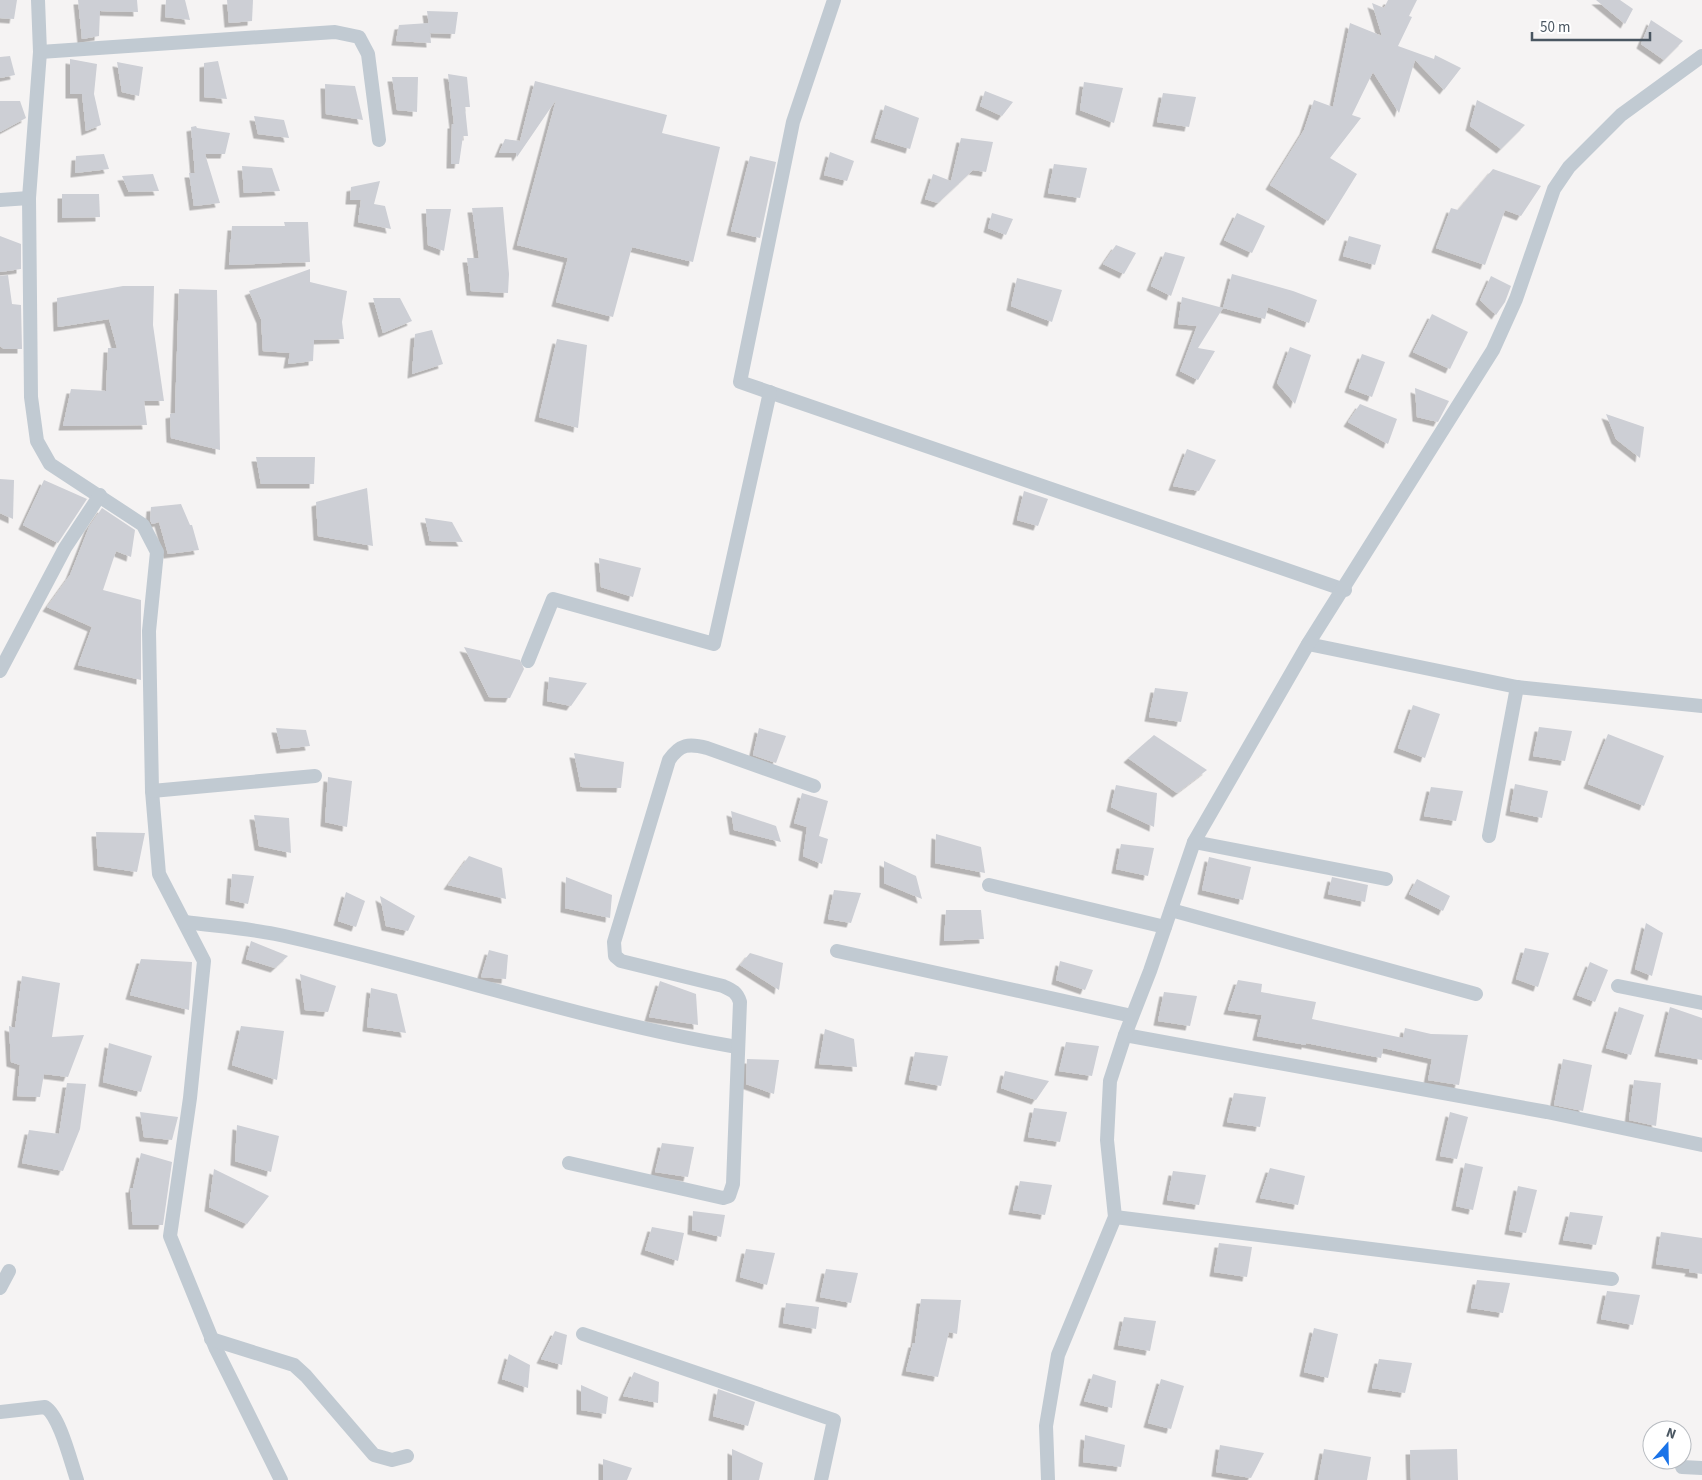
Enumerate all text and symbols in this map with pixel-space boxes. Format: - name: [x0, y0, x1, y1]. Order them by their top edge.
- scale bar: [1532, 10, 1650, 42]
- text: 50 m: [1540, 17, 1570, 38]
- north arrow: [1642, 1420, 1692, 1470]
- text: N: [1663, 1423, 1679, 1445]

